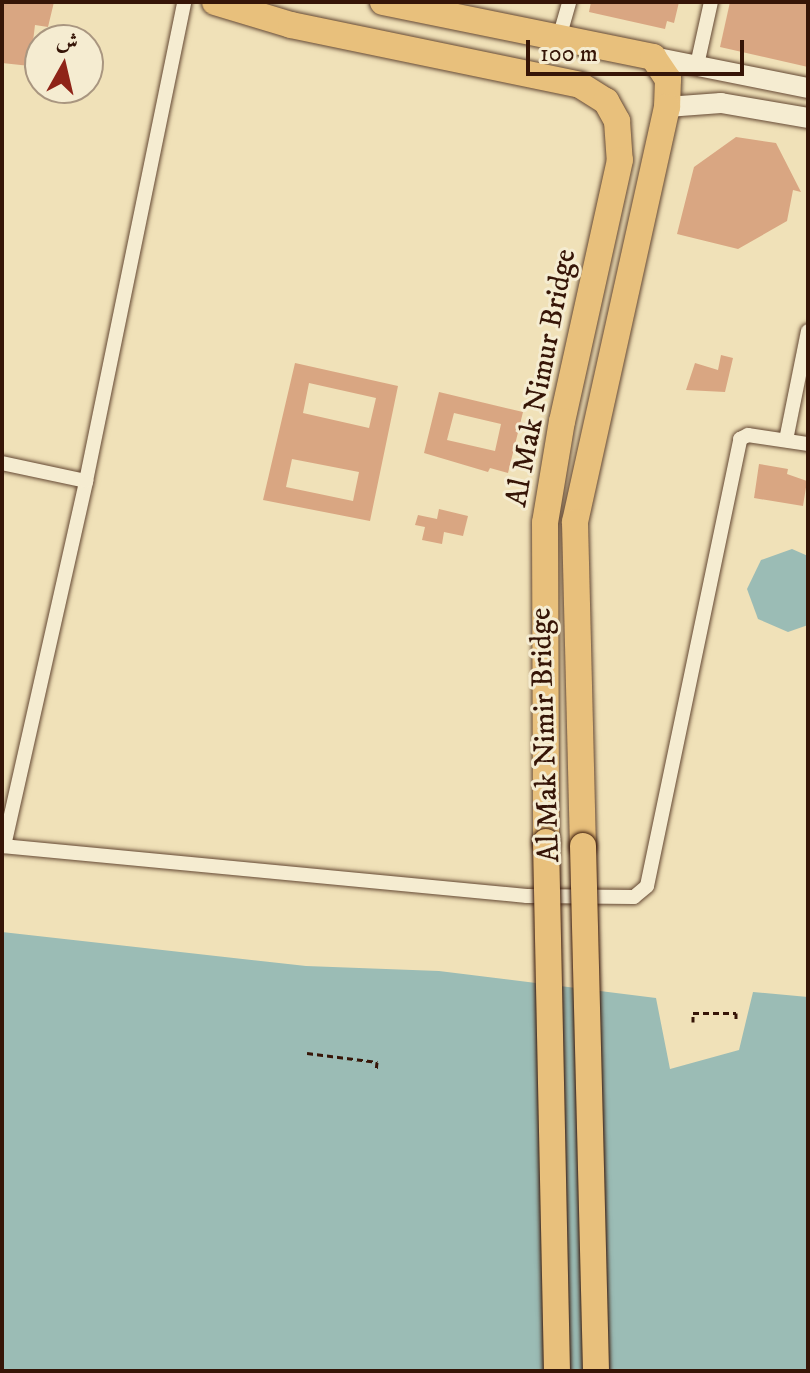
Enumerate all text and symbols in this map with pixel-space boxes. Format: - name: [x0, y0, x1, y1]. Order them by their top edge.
- north arrow: [24, 24, 104, 104]
- scale bar: [530, 24, 748, 74]
- text: ش: [54, 27, 80, 57]
- text: 100 m: [540, 39, 598, 69]
- street label: Al Mak Nimur Bridge: [499, 246, 585, 510]
- street label: Al Mak Nimir Bridge: [524, 607, 568, 863]

